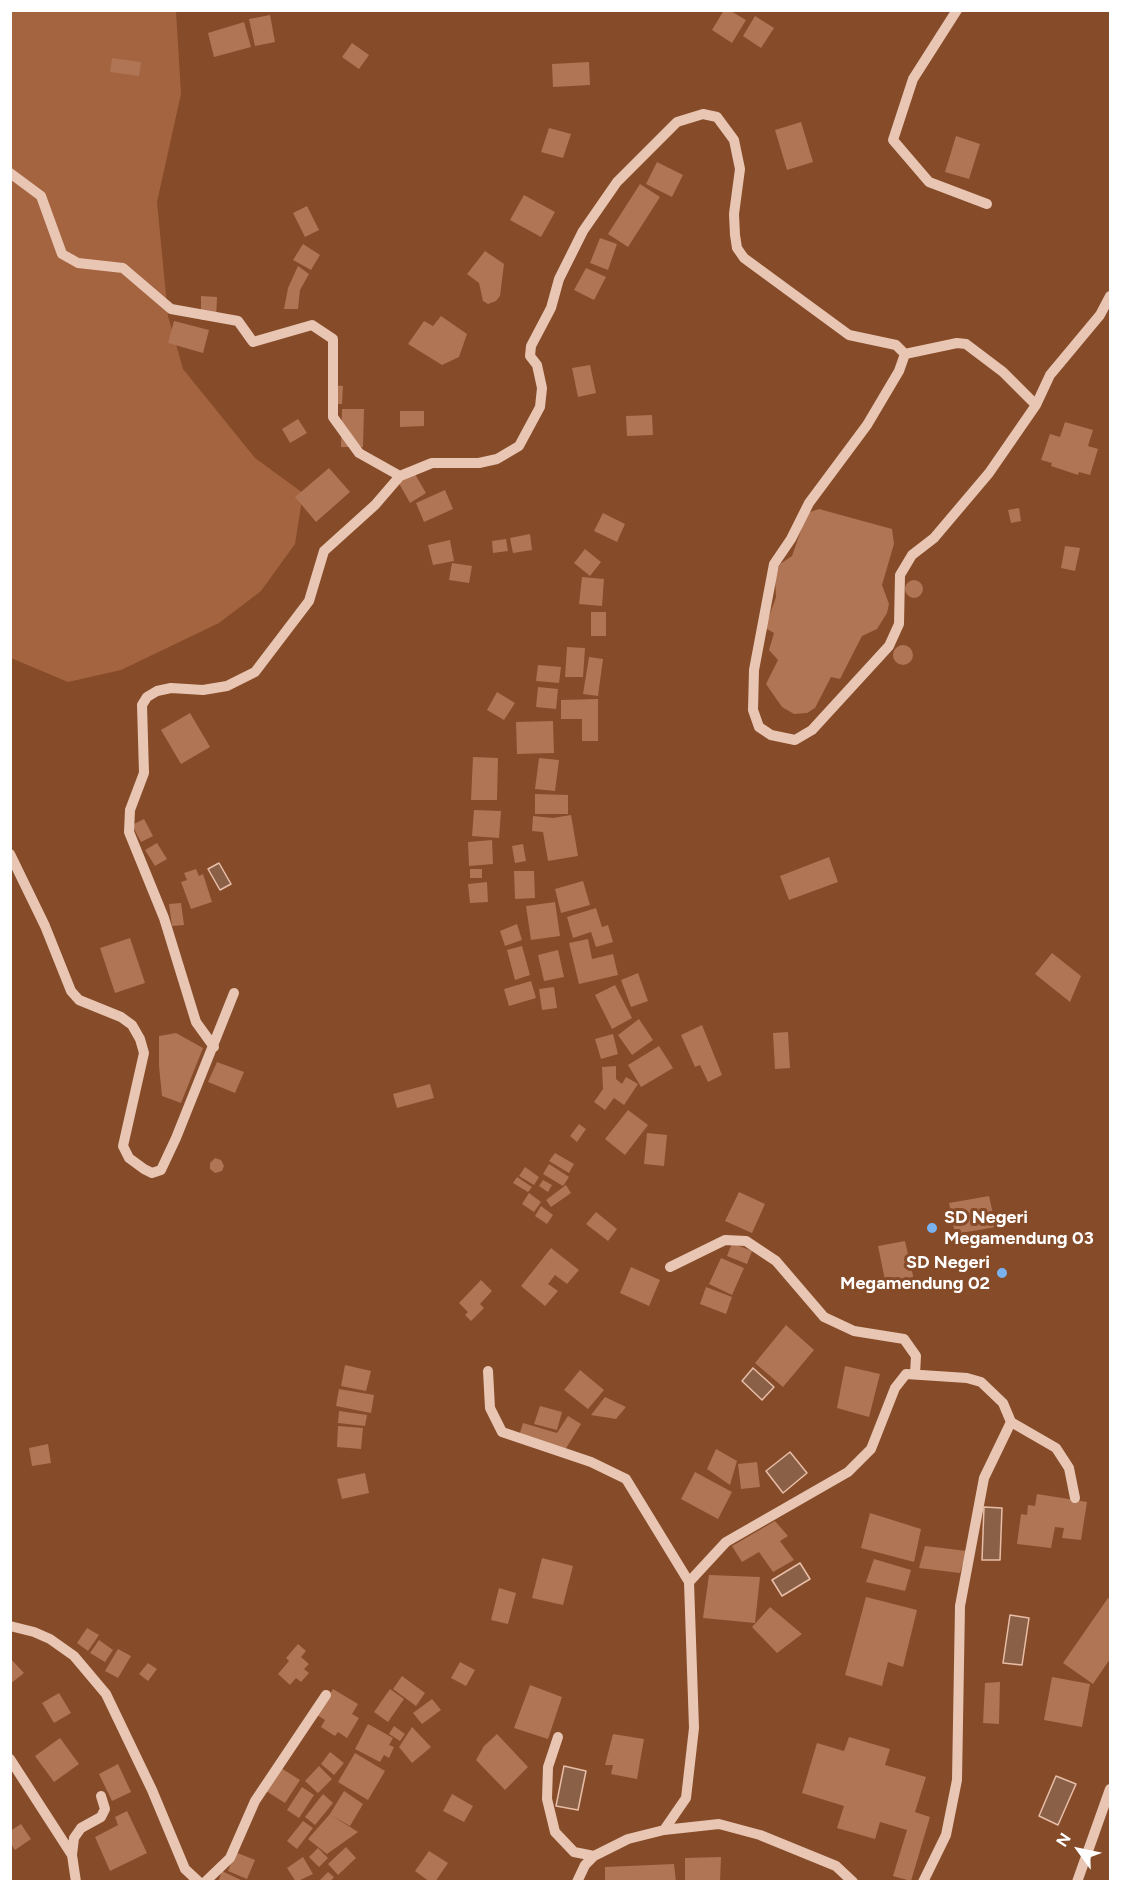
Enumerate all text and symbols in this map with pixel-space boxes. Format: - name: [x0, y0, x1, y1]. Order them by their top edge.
- place label: SD Negeri Megamendung 03: [944, 1207, 1094, 1250]
- marker: SD Negeri Megamendung 03: [925, 1221, 939, 1235]
- place label: SD Negeri Megamendung 02: [840, 1252, 990, 1294]
- marker: SD Negeri Megamendung 02: [995, 1266, 1009, 1280]
- north arrow: [1049, 1820, 1109, 1880]
- text: N: [1052, 1830, 1075, 1850]

